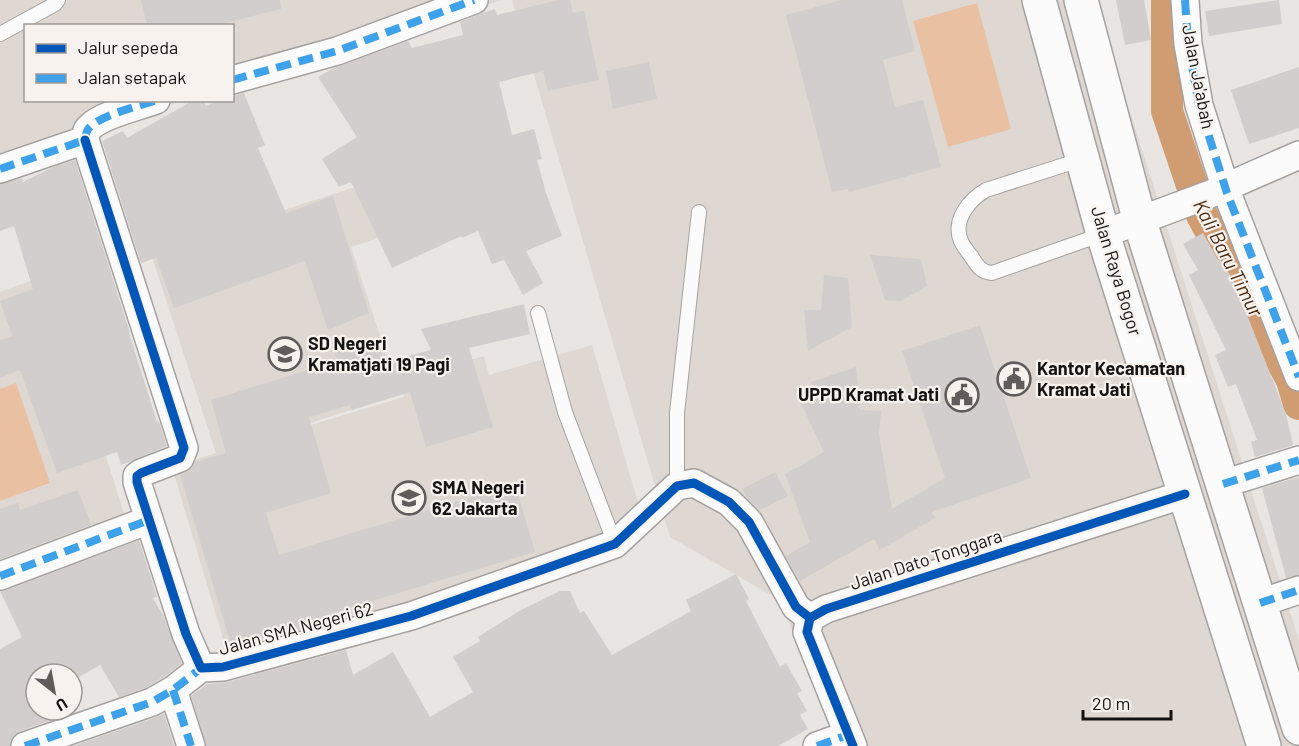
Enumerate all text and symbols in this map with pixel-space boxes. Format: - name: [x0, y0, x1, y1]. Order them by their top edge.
- street label: Jalan Ja'abah: [1178, 23, 1220, 131]
- legend: [24, 24, 234, 102]
- text: Jalur sepeda: [78, 36, 178, 58]
- text: Jalan setapak: [78, 66, 186, 88]
- water label: Kali Baru Timur: [1189, 195, 1269, 321]
- street label: Jalan Raya Bogor: [1087, 203, 1147, 339]
- place label: SD Negeri Kramatjati 19 Pagi: [308, 332, 450, 375]
- school or university icon: SD Negeri Kramatjati 19 Pagi: [267, 336, 303, 372]
- place label: Kantor Kecamatan Kramat Jati: [1037, 357, 1185, 400]
- public building icon: Kantor Kecamatan Kramat Jati: [996, 361, 1032, 397]
- public building icon: UPPD Kramat Jati: [944, 377, 980, 413]
- place label: UPPD Kramat Jati: [798, 383, 939, 405]
- place label: SMA Negeri 62 Jakarta: [432, 476, 524, 519]
- school or university icon: SMA Negeri 62 Jakarta: [391, 480, 427, 516]
- street label: Jalan Dato Tonggara: [847, 524, 1005, 594]
- street label: Jalan SMA Negeri 62: [216, 597, 375, 659]
- north arrow: [24, 662, 84, 722]
- scale bar: [1083, 683, 1172, 721]
- text: 20 m: [1092, 692, 1130, 714]
- text: U: [53, 695, 71, 716]

